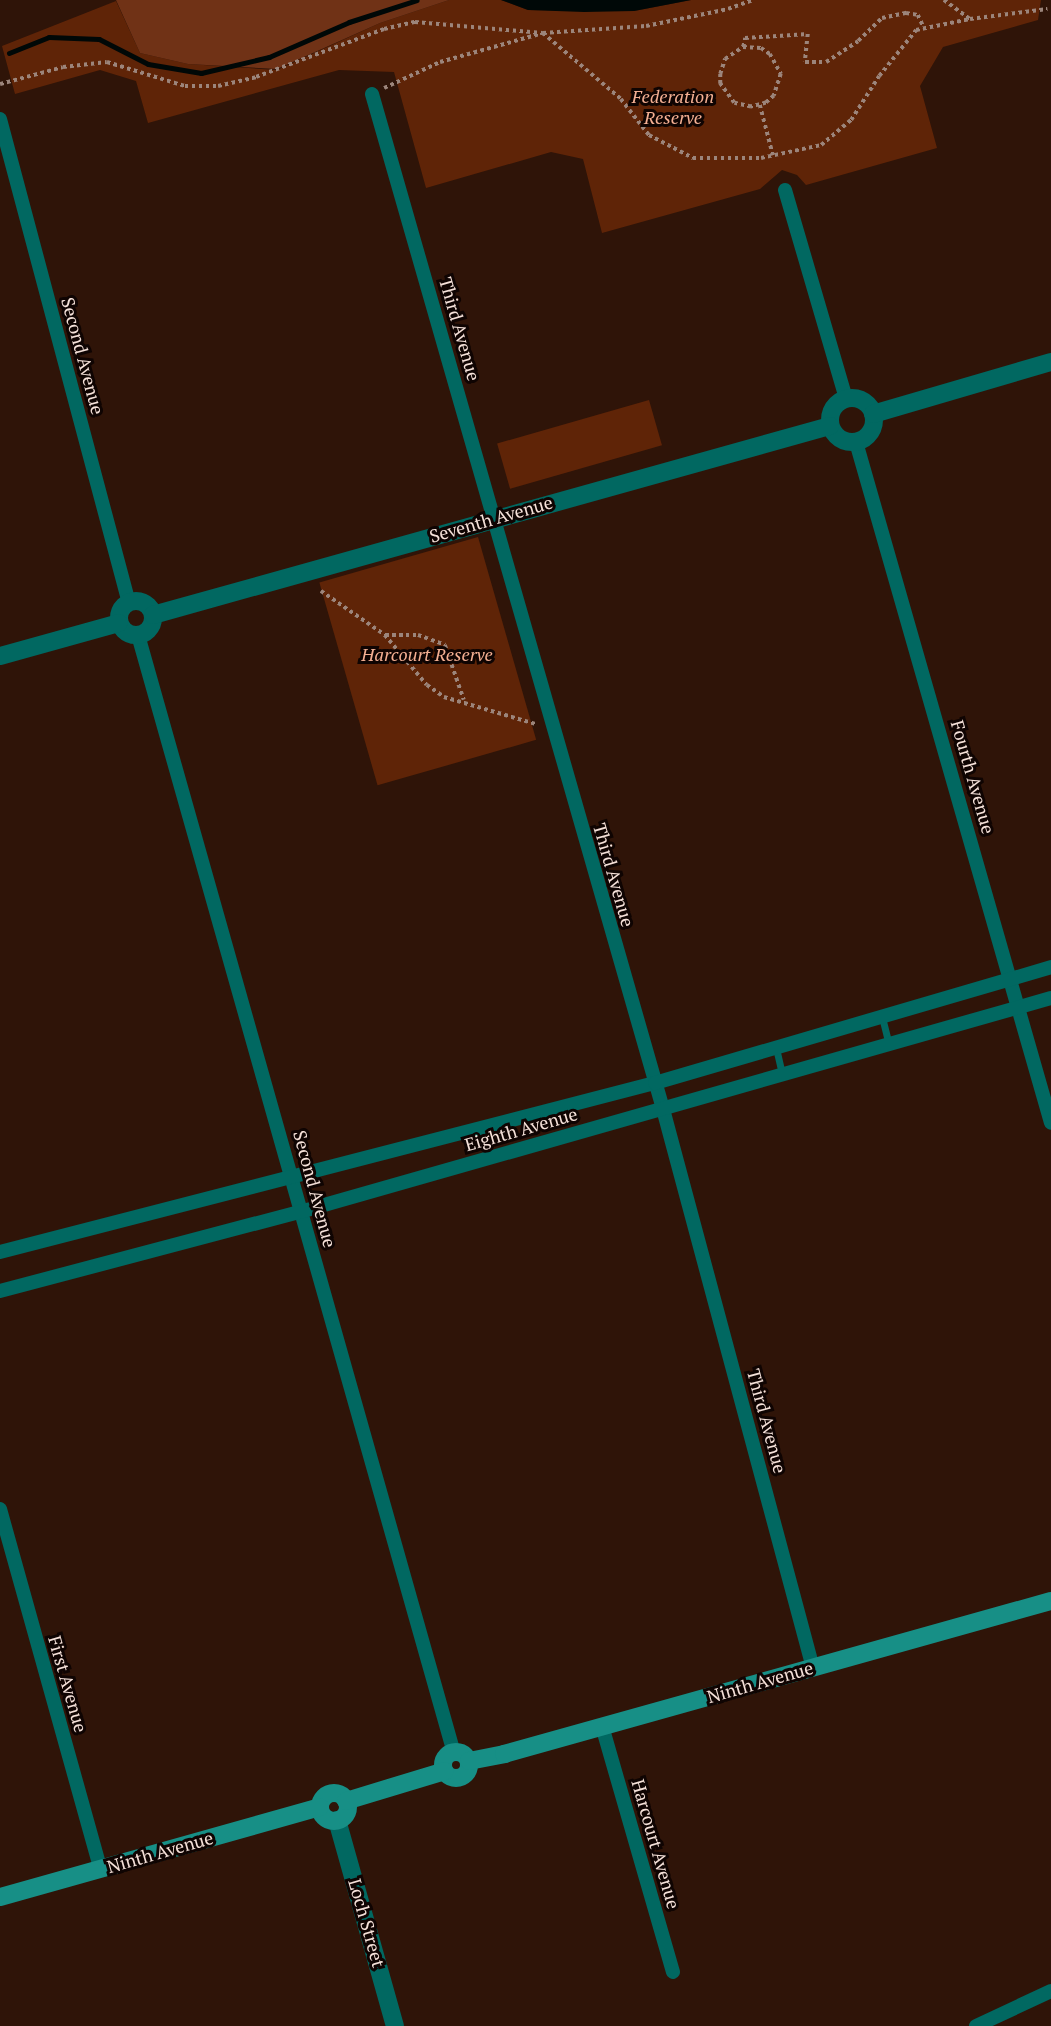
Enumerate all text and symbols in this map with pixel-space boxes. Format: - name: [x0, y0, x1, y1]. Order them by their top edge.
- park label: Federation Reserve: [632, 86, 714, 128]
- street label: Third Avenue: [435, 274, 485, 384]
- street label: Second Avenue: [57, 295, 109, 417]
- street label: Seventh Avenue: [427, 491, 555, 547]
- park label: Harcourt Reserve: [361, 643, 493, 665]
- street label: Fourth Avenue: [946, 718, 1000, 836]
- street label: Third Avenue: [589, 820, 639, 930]
- street label: Eighth Avenue: [462, 1103, 580, 1155]
- street label: Second Avenue: [289, 1128, 341, 1250]
- street label: Third Avenue: [743, 1366, 791, 1476]
- street label: First Avenue: [44, 1633, 92, 1735]
- street label: Ninth Avenue: [704, 1656, 816, 1708]
- street label: Harcourt Avenue: [627, 1776, 685, 1912]
- street label: Ninth Avenue: [104, 1826, 216, 1878]
- street label: Loch Street: [344, 1876, 390, 1970]

